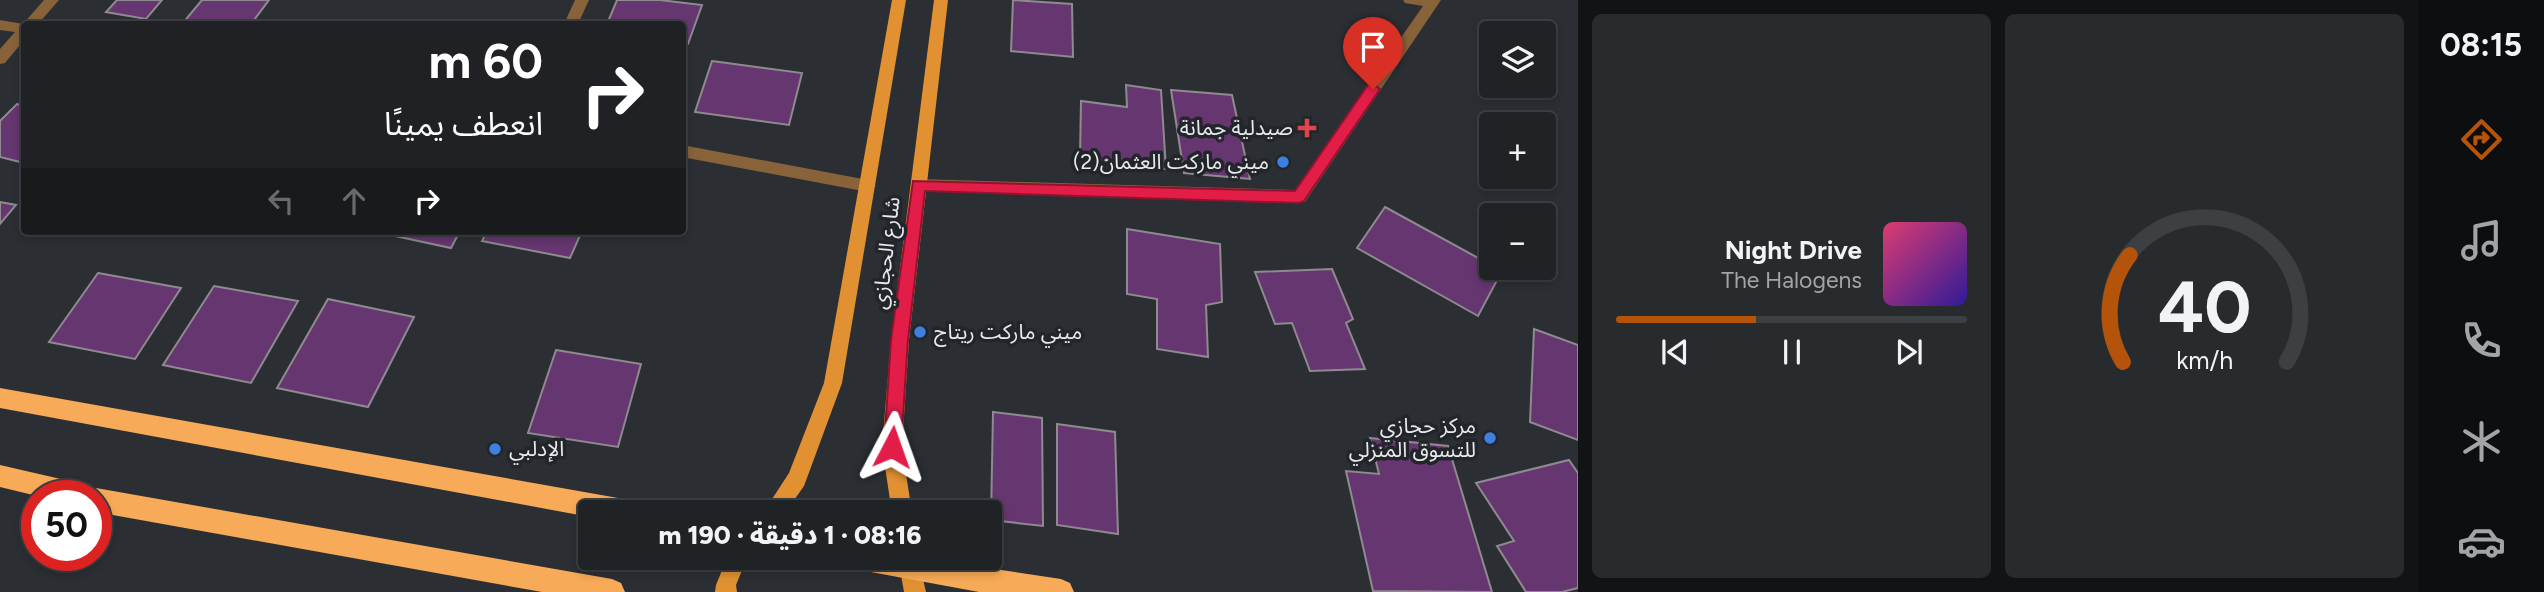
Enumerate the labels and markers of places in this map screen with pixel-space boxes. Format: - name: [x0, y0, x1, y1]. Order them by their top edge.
- pin: [1343, 17, 1403, 89]
- place label: صيدلية جمانة: [1180, 115, 1293, 140]
- marker: صيدلية جمانة: [1299, 120, 1315, 136]
- place label: ميني ماركت العثمان(2): [1073, 149, 1269, 178]
- marker: ميني ماركت العثمان(2): [1275, 154, 1291, 170]
- place label: ميني ماركت ريتاج: [934, 319, 1082, 348]
- marker: ميني ماركت ريتاج: [912, 324, 928, 340]
- place label: مركز حجازي للتسوق المنزلي: [1349, 413, 1476, 466]
- marker: مركز حجازي للتسوق المنزلي: [1482, 430, 1498, 446]
- place label: الإدلبي: [509, 436, 564, 465]
- marker: الإدلبي: [487, 441, 503, 457]

